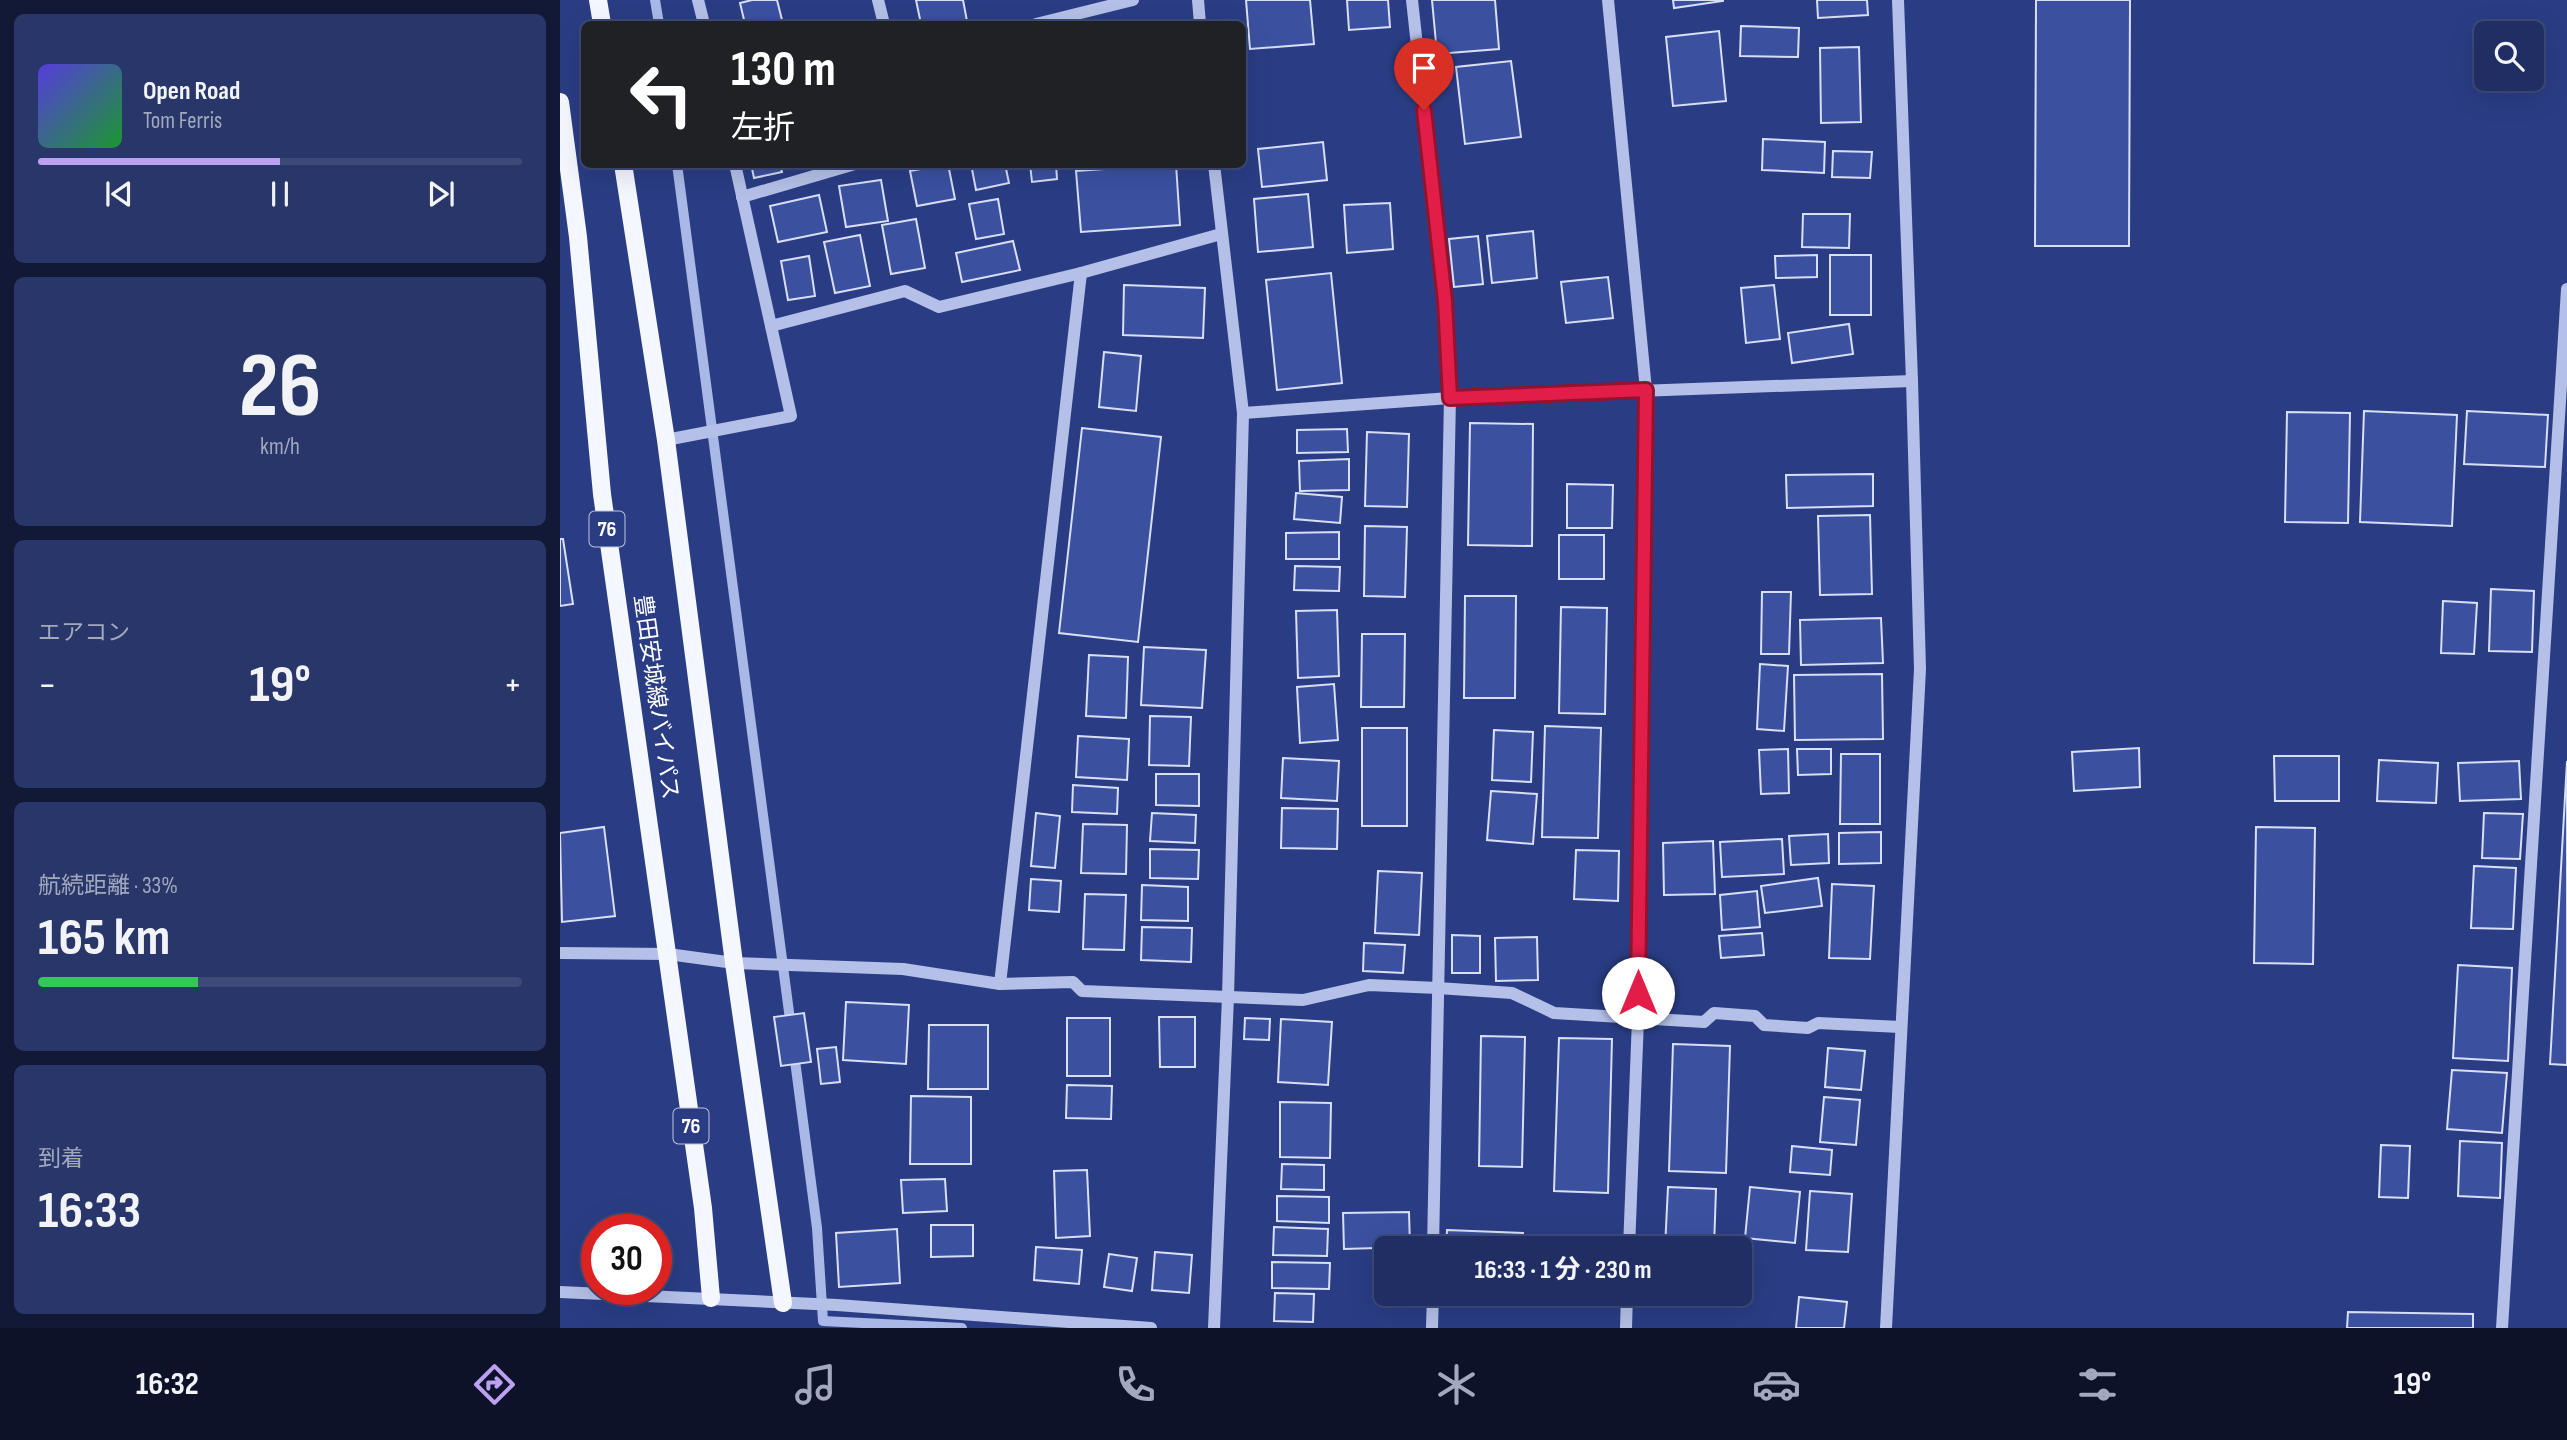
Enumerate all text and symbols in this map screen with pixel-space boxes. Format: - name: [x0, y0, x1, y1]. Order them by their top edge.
- map controls: [2474, 21, 2544, 91]
- button: search: [2474, 21, 2544, 91]
- pin: [1394, 38, 1454, 110]
- text: 130 m: [731, 41, 836, 100]
- icon: left: [616, 49, 707, 140]
- icon: arrive: [1405, 49, 1443, 87]
- text: Open Road: [143, 76, 240, 107]
- text: Tom Ferris: [143, 107, 222, 135]
- text: 左折: [731, 109, 795, 148]
- icon: previous: [100, 175, 138, 213]
- icon: pause: [261, 175, 299, 213]
- icon: next: [422, 175, 460, 213]
- text: 26: [239, 333, 321, 442]
- text: km/h: [260, 433, 300, 461]
- road number: 76: [590, 512, 624, 546]
- street label: 豊田安城線バイパス: [628, 593, 684, 801]
- text: エアコン: [38, 619, 130, 647]
- text: 19°: [249, 654, 311, 717]
- text: −: [38, 663, 57, 708]
- text: +: [503, 663, 522, 708]
- text: 航続距離 · 33%: [38, 872, 178, 900]
- text: 165 km: [38, 907, 170, 970]
- position arrow: [1601, 956, 1675, 1030]
- road number: 76: [674, 1108, 708, 1144]
- text: 到着: [38, 1145, 84, 1173]
- text: 16:33: [38, 1180, 141, 1243]
- speed limit sign: 30: [581, 1214, 672, 1305]
- text: 16:33 · 1 分 · 230 m: [1474, 1255, 1652, 1286]
- icon: directions: [470, 1360, 519, 1409]
- icon: music: [791, 1360, 840, 1409]
- icon: phone: [1111, 1360, 1160, 1409]
- icon: climate: [1432, 1360, 1481, 1409]
- icon: car: [1752, 1360, 1801, 1409]
- icon: filters: [2073, 1360, 2122, 1409]
- text: 16:32: [136, 1365, 199, 1404]
- text: 19°: [2393, 1365, 2431, 1404]

